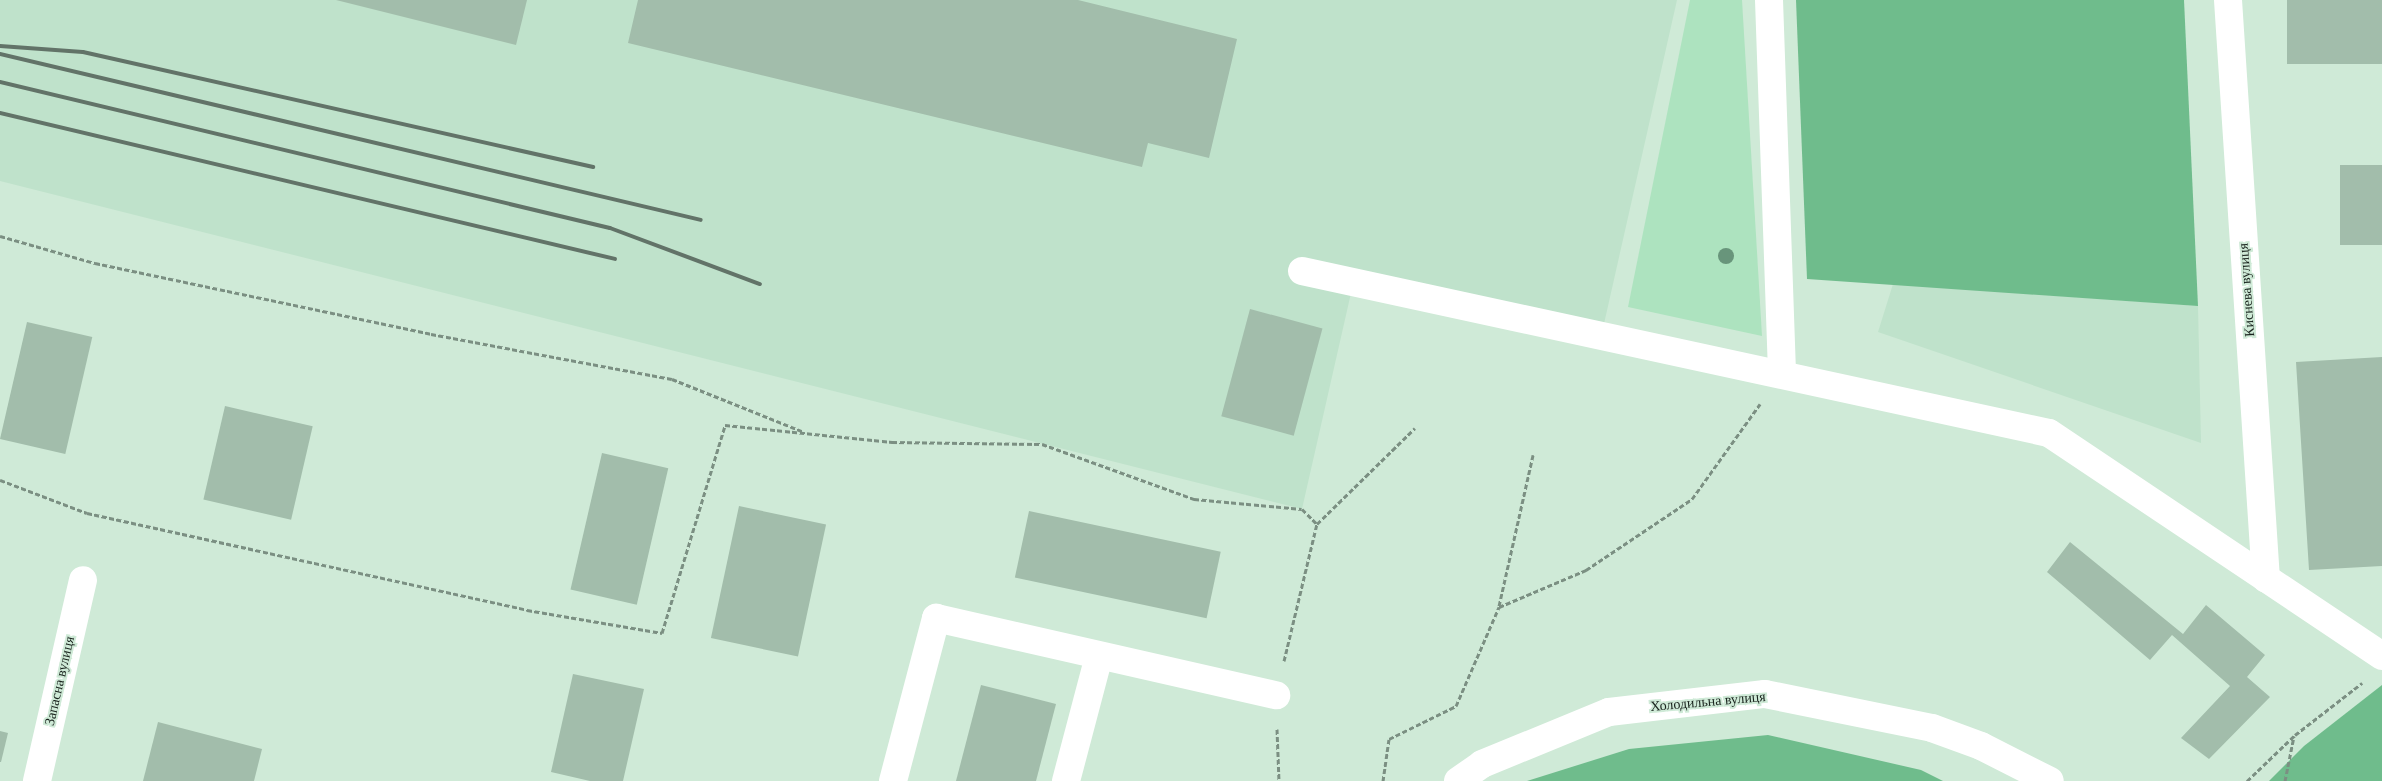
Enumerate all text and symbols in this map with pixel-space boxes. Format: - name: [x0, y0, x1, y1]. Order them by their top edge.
- street label: Киснева вулиця: [2235, 243, 2259, 337]
- street label: Запасна вулиця: [42, 635, 78, 727]
- street label: Холодильна вулиця: [1650, 689, 1766, 715]

